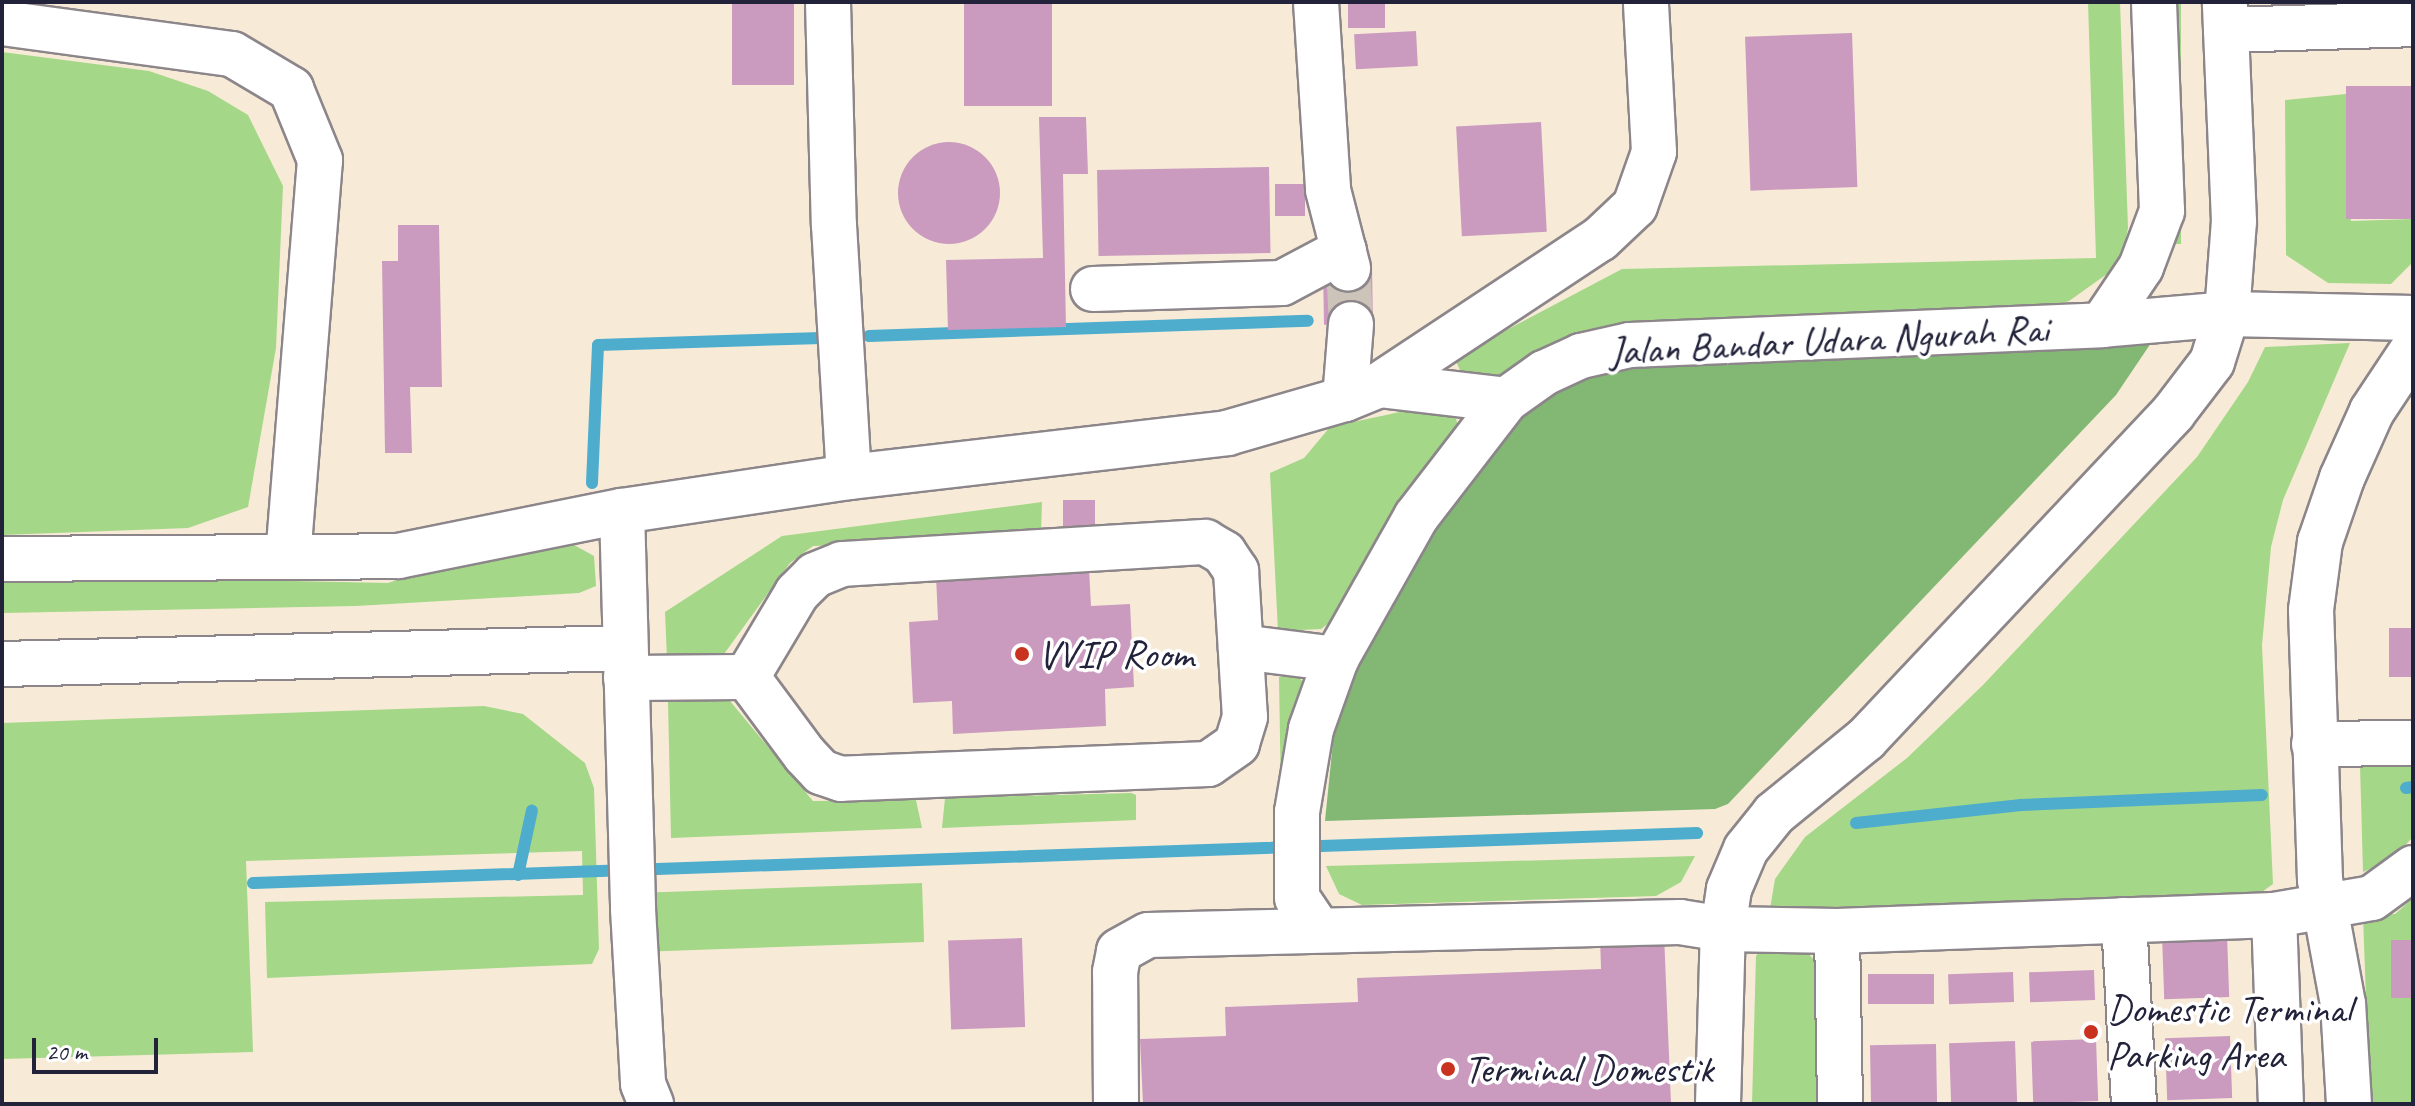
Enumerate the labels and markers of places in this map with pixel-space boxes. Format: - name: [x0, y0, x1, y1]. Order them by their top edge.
- place label: VVIP Room: [1038, 630, 1193, 678]
- marker: VVIP Room: [1013, 645, 1031, 663]
- place label: Domestic Terminal Parking Area: [2107, 985, 2354, 1079]
- marker: Domestic Terminal Parking Area: [2082, 1023, 2100, 1041]
- place label: Terminal Domestik: [1464, 1045, 1711, 1093]
- marker: Terminal Domestik: [1439, 1060, 1457, 1078]

